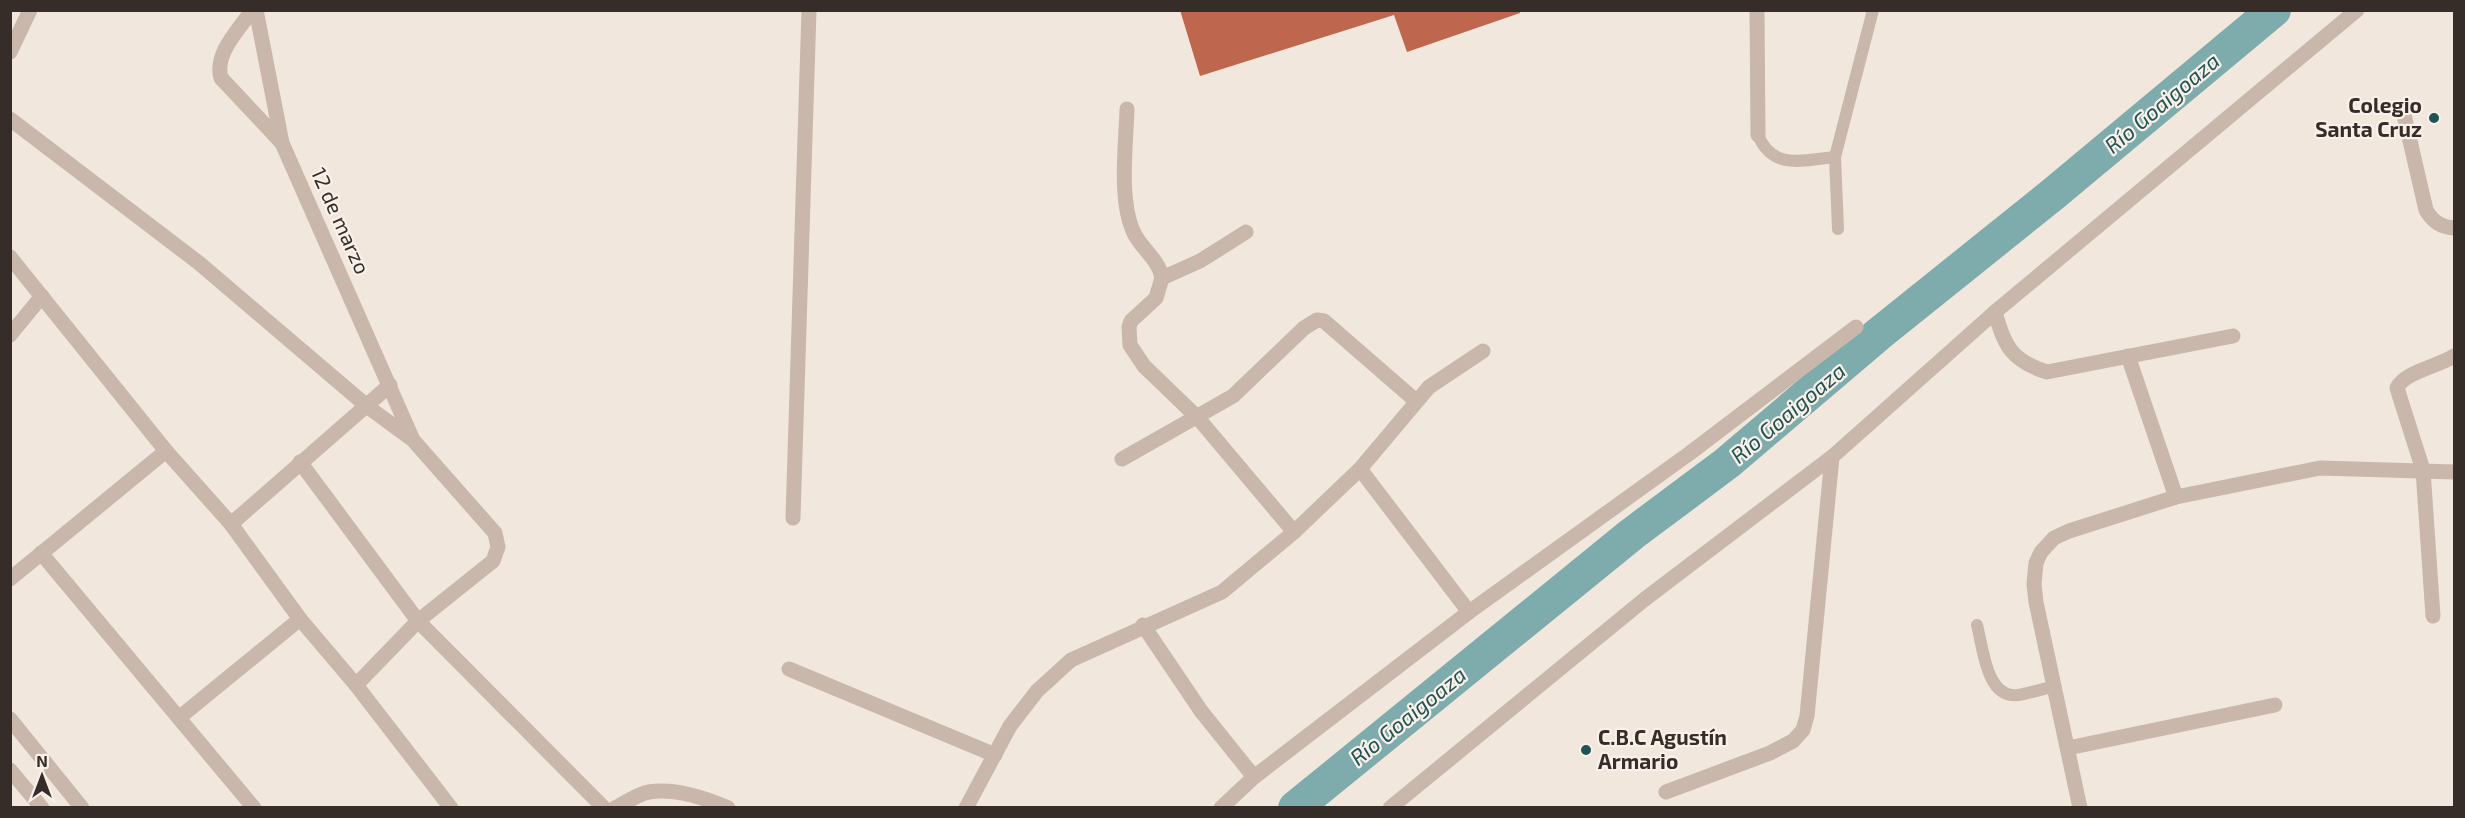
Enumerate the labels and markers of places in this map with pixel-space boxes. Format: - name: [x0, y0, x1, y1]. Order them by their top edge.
- place label: Colegio Santa Cruz: [2315, 92, 2422, 141]
- marker: Colegio Santa Cruz: [2427, 111, 2441, 125]
- place label: C.B.C Agustín Armario: [1598, 724, 1727, 773]
- marker: C.B.C Agustín Armario: [1579, 743, 1593, 757]

